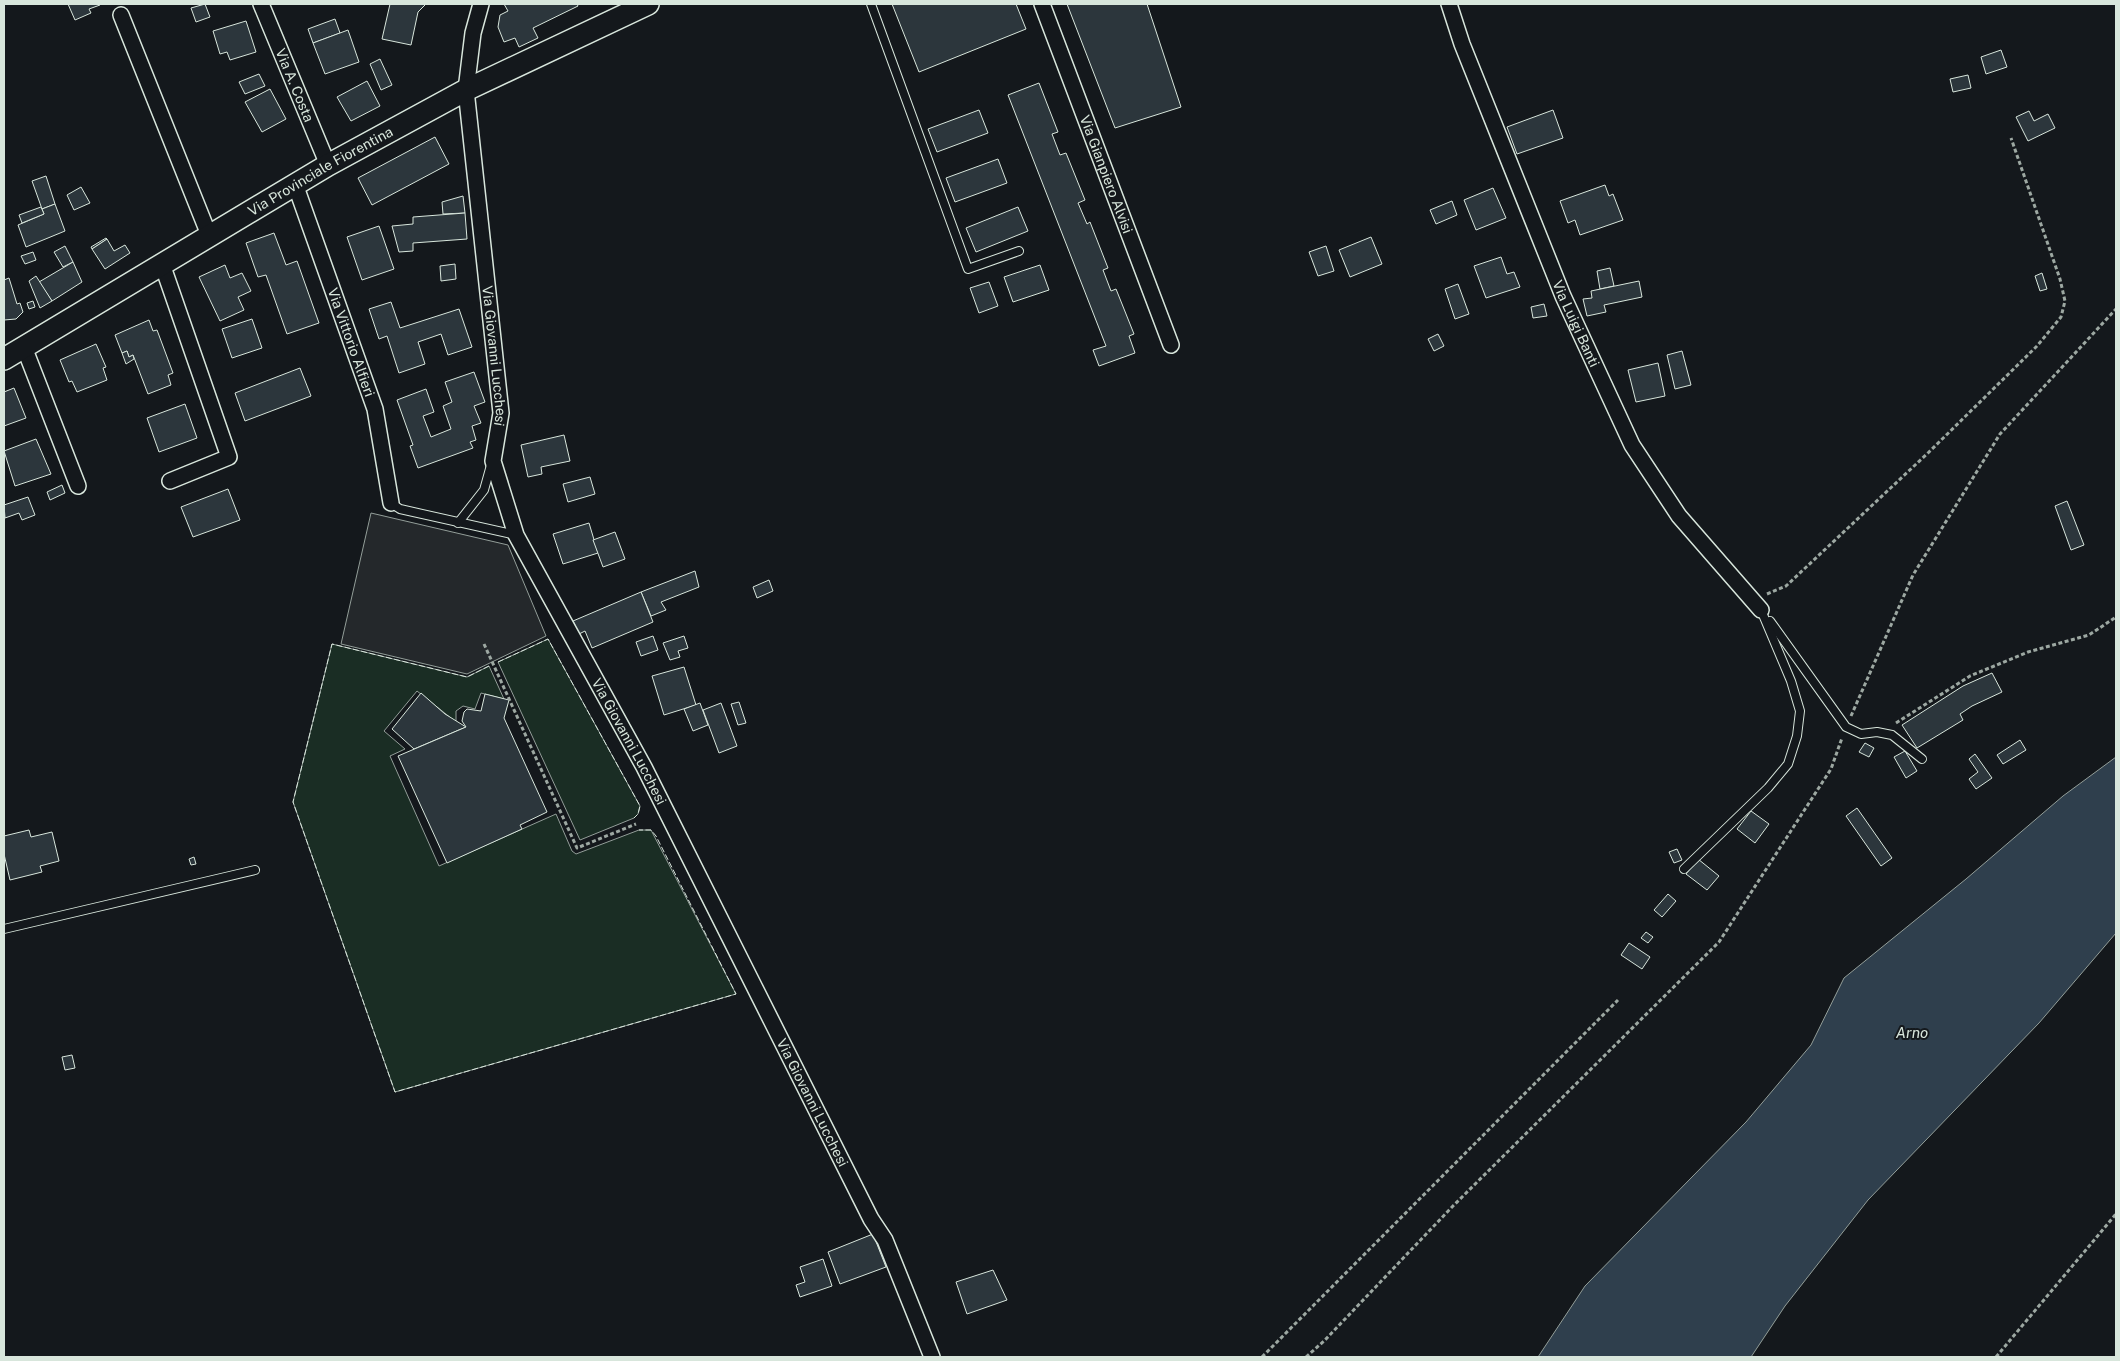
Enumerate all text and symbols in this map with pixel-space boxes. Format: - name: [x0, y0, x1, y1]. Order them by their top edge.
- street label: Via A. Costa: [272, 46, 317, 124]
- street label: Via Gianpiero Alvisi: [1077, 113, 1136, 236]
- street label: Via Provinciale Fiorentina: [245, 123, 396, 219]
- street label: Via Luigi Banti: [1550, 278, 1603, 369]
- street label: Via Giovanni Lucchesi: [479, 285, 509, 427]
- street label: Via Vittorio Alfieri: [325, 286, 378, 399]
- street label: Via Giovanni Lucchesi: [589, 675, 670, 807]
- water label: Arno: [1896, 1024, 1928, 1041]
- street label: Via Giovanni Lucchesi: [774, 1036, 851, 1169]

